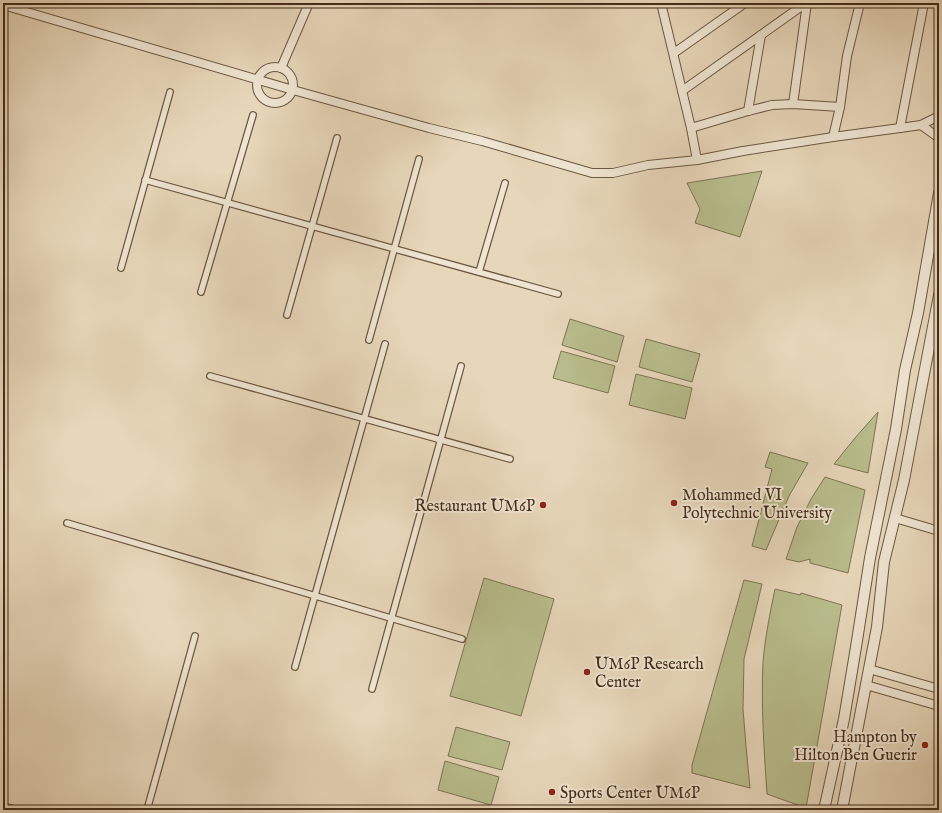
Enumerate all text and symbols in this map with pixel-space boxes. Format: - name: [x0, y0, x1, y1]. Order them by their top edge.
- place label: Mohammed VI Polytechnic University: [682, 486, 832, 524]
- place label: Restaurant UM6P: [414, 497, 535, 517]
- marker: Mohammed VI Polytechnic University: [669, 498, 679, 508]
- marker: Restaurant UM6P: [538, 500, 548, 510]
- place label: UM6P Research Center: [595, 655, 704, 693]
- marker: UM6P Research Center: [582, 667, 592, 677]
- place label: Hampton by Hilton Ben Guerir: [794, 728, 917, 766]
- marker: Hampton by Hilton Ben Guerir: [920, 740, 930, 750]
- place label: Sports Center UM6P: [560, 784, 700, 804]
- marker: Sports Center UM6P: [547, 787, 557, 797]

